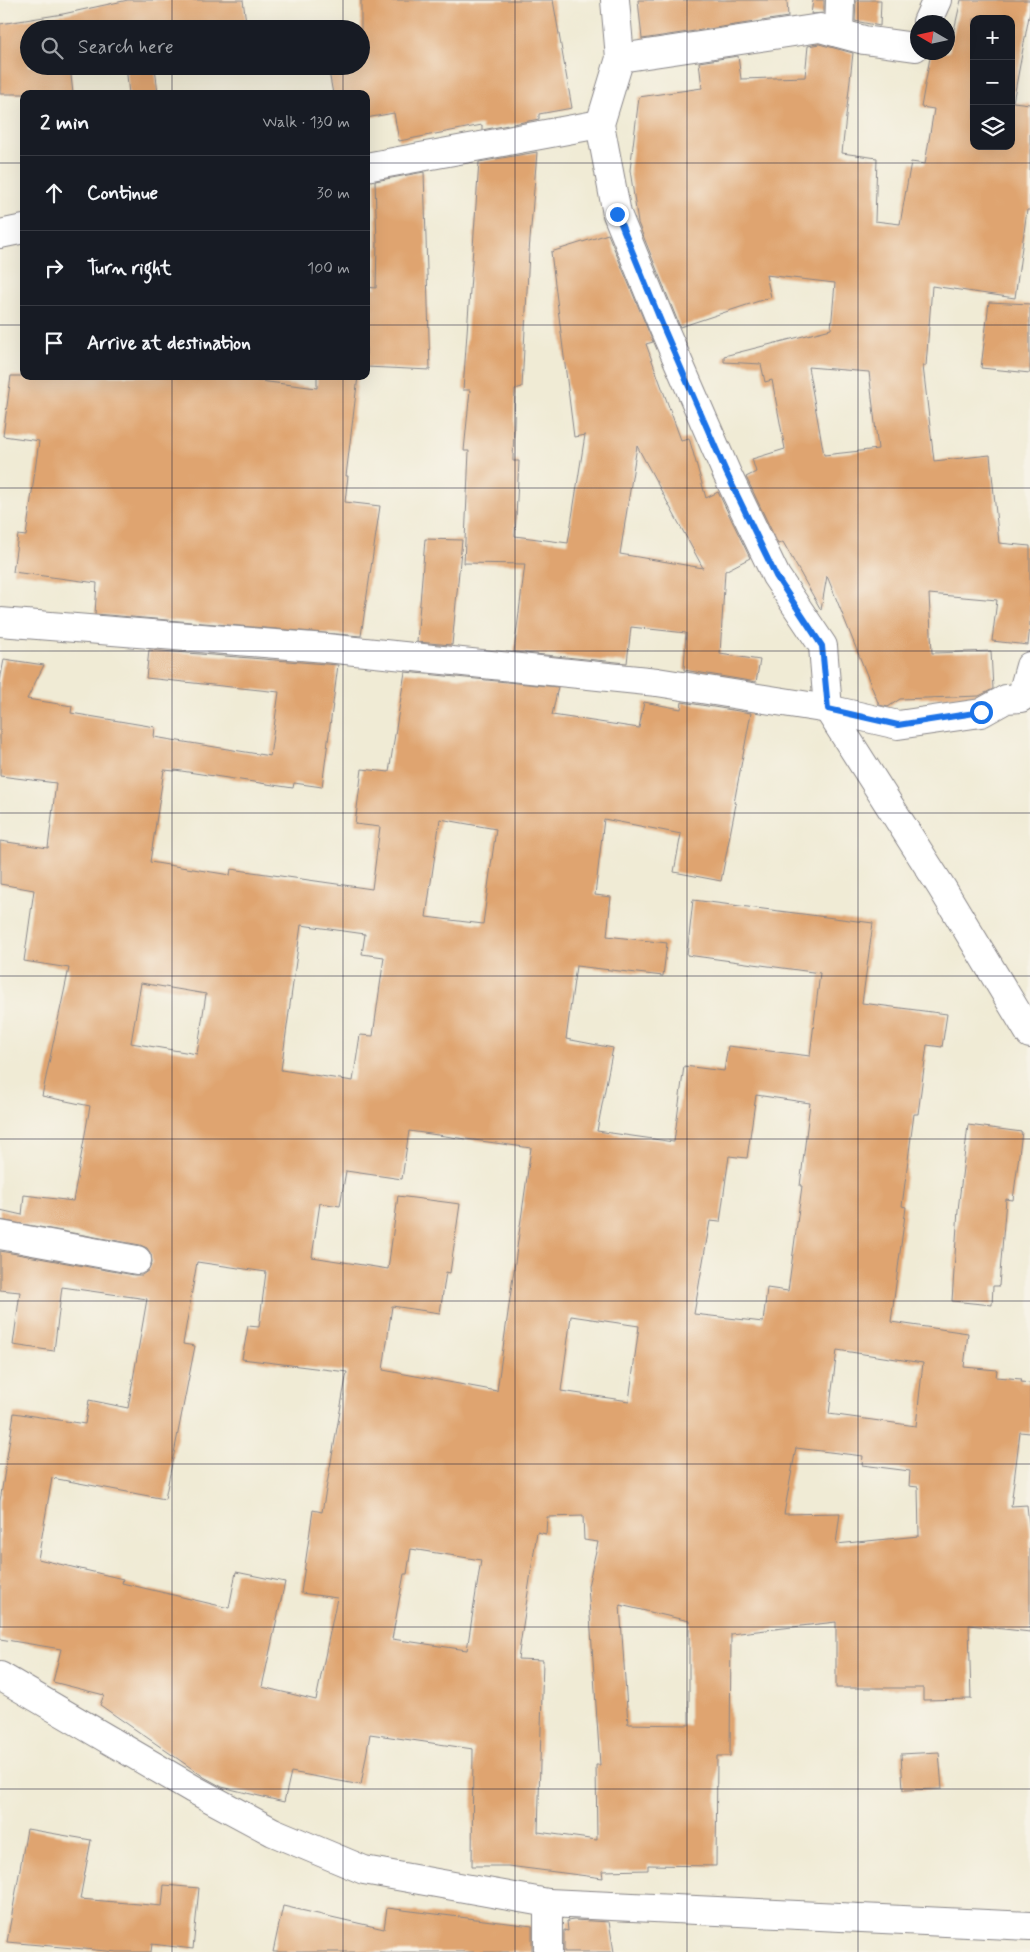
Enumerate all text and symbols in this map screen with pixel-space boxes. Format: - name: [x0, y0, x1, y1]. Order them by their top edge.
- north arrow: [910, 15, 955, 60]
- map controls: [970, 15, 1015, 150]
- button: +: [970, 15, 1015, 60]
- search box: [20, 20, 370, 75]
- icon: search: [38, 34, 66, 62]
- text: Search here: [78, 35, 174, 60]
- button: −: [970, 60, 1015, 105]
- button: layers: [970, 105, 1015, 150]
- text: 2 min: [40, 109, 89, 137]
- text: Walk · 130 m: [263, 112, 350, 133]
- icon: ahead: [40, 179, 68, 207]
- text: Continue: [87, 181, 158, 206]
- text: 30 m: [317, 183, 350, 204]
- route end: [606, 203, 629, 226]
- icon: right: [40, 254, 68, 282]
- text: Turn right: [87, 256, 171, 281]
- text: 100 m: [307, 258, 350, 279]
- icon: arrive: [40, 329, 68, 357]
- text: Arrive at destination: [87, 331, 251, 356]
- route start: [970, 701, 993, 724]

